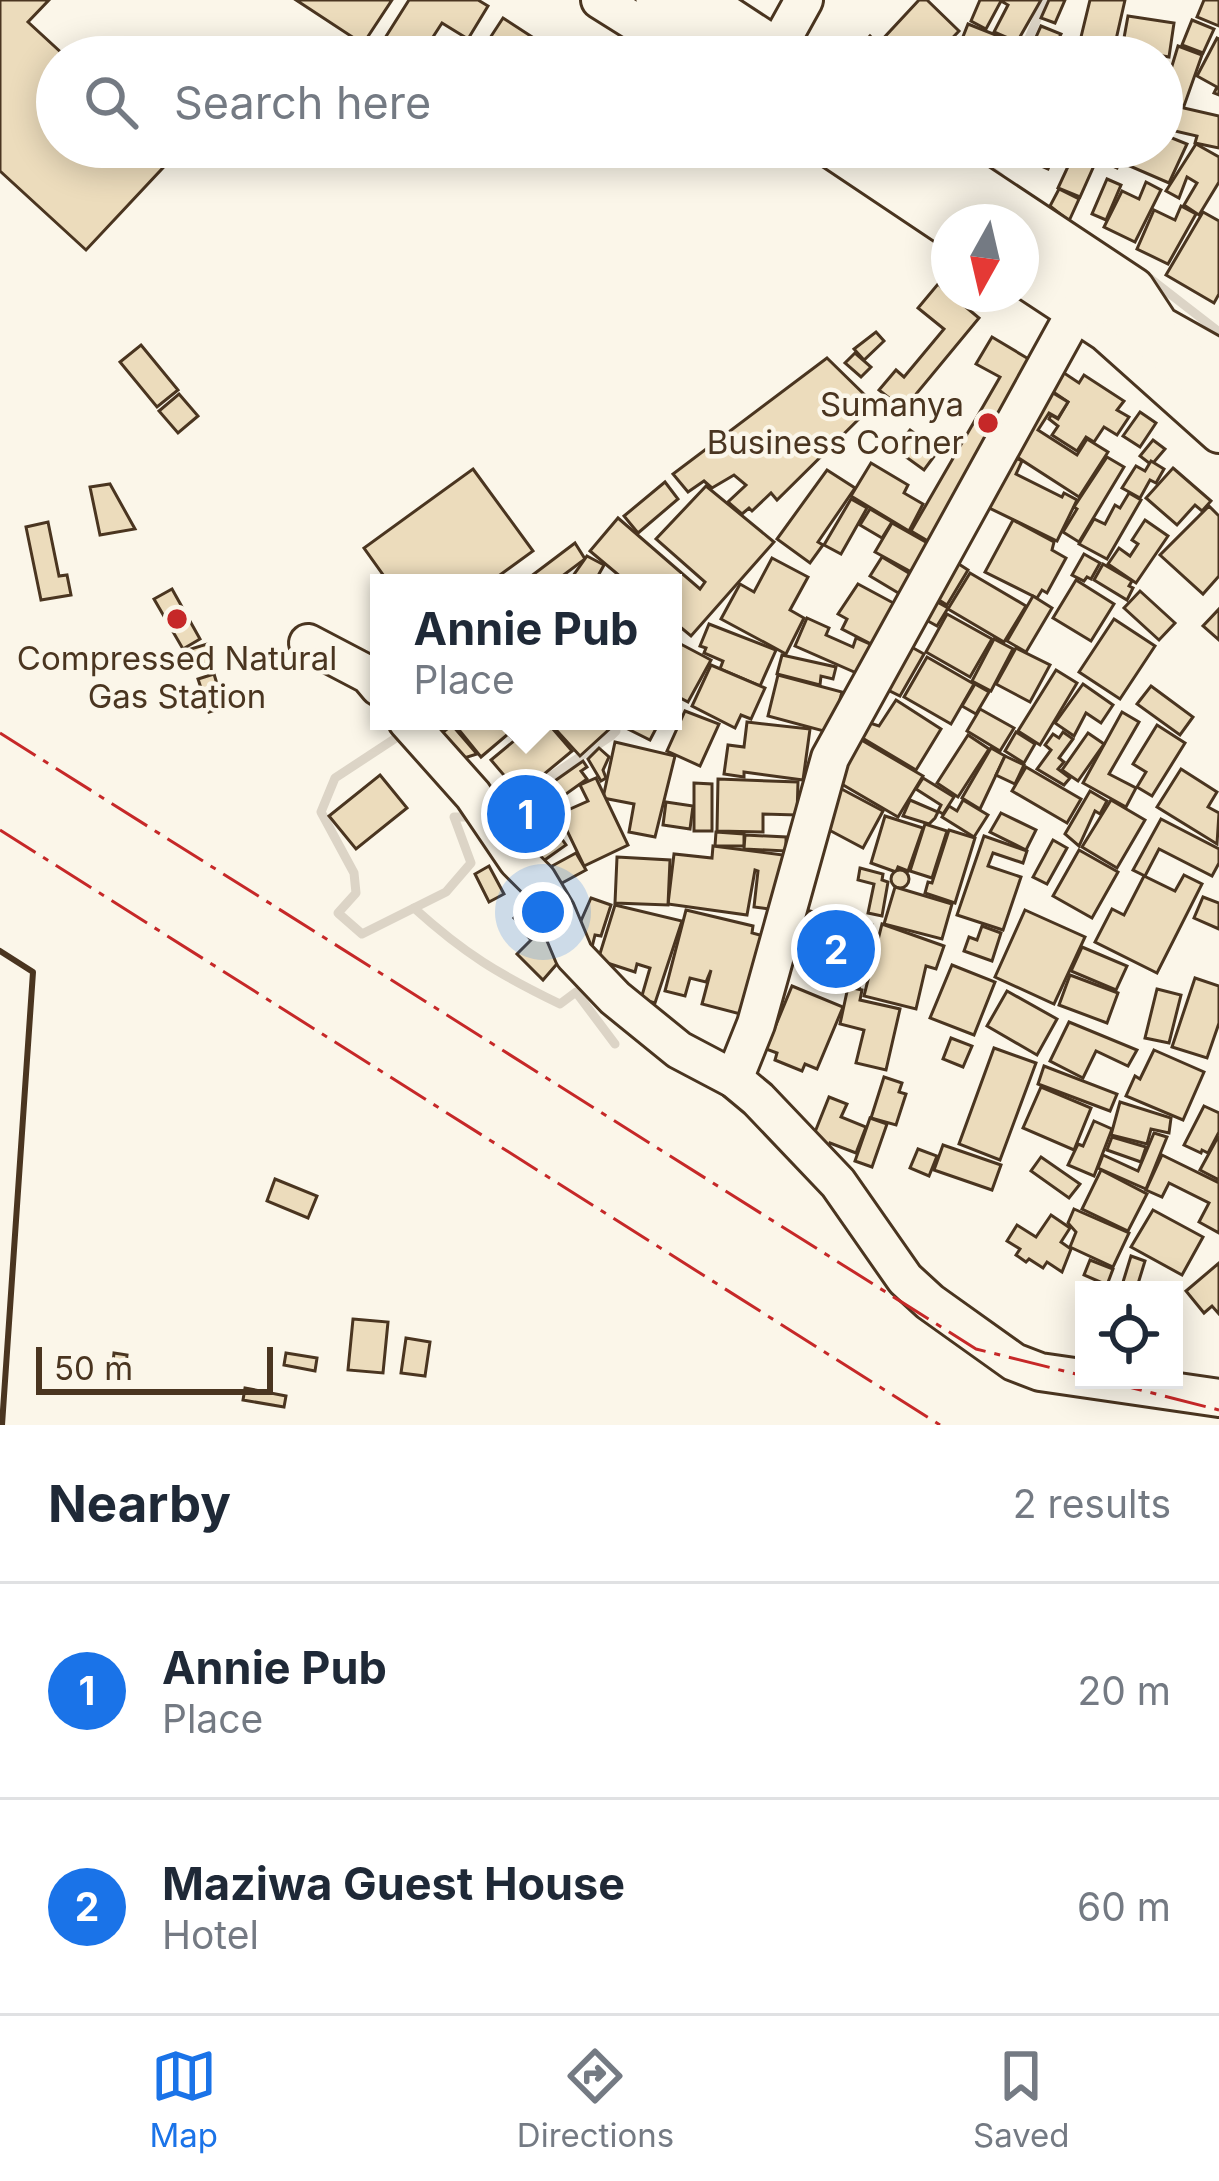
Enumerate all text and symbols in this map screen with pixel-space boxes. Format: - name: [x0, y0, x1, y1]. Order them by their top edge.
- search box: [36, 36, 1183, 168]
- icon: search: [78, 69, 144, 135]
- text: Search here: [174, 75, 431, 130]
- north arrow: [931, 204, 1039, 312]
- place label: Sumanya Business Corner: [707, 384, 964, 462]
- marker: Sumanya Business Corner: [975, 410, 1001, 436]
- popup: [370, 574, 682, 730]
- text: Annie Pub: [414, 601, 638, 656]
- marker: Compressed Natural Gas Station: [164, 606, 190, 632]
- place label: Compressed Natural Gas Station: [17, 638, 337, 716]
- text: Place: [414, 656, 515, 703]
- pin: 1: [487, 769, 565, 859]
- your location: [513, 882, 573, 942]
- pin: 2: [797, 904, 875, 994]
- map controls: [1075, 1281, 1183, 1389]
- button: locate: [1075, 1281, 1183, 1389]
- scale bar: [36, 1341, 273, 1394]
- text: 50 m: [54, 1348, 133, 1388]
- text: Nearby: [48, 1473, 231, 1534]
- text: 2 results: [1013, 1480, 1171, 1527]
- text: Annie Pub: [162, 1640, 387, 1695]
- text: 1: [79, 1667, 95, 1714]
- text: 20 m: [1077, 1667, 1171, 1714]
- text: Place: [162, 1695, 263, 1742]
- text: Maziwa Guest House: [162, 1856, 625, 1911]
- text: 2: [75, 1883, 99, 1930]
- text: 60 m: [1077, 1883, 1171, 1930]
- text: Hotel: [162, 1911, 259, 1958]
- tab: Map: [149, 2043, 218, 2155]
- tab: Directions: [517, 2043, 674, 2155]
- tab: Saved: [973, 2043, 1070, 2155]

